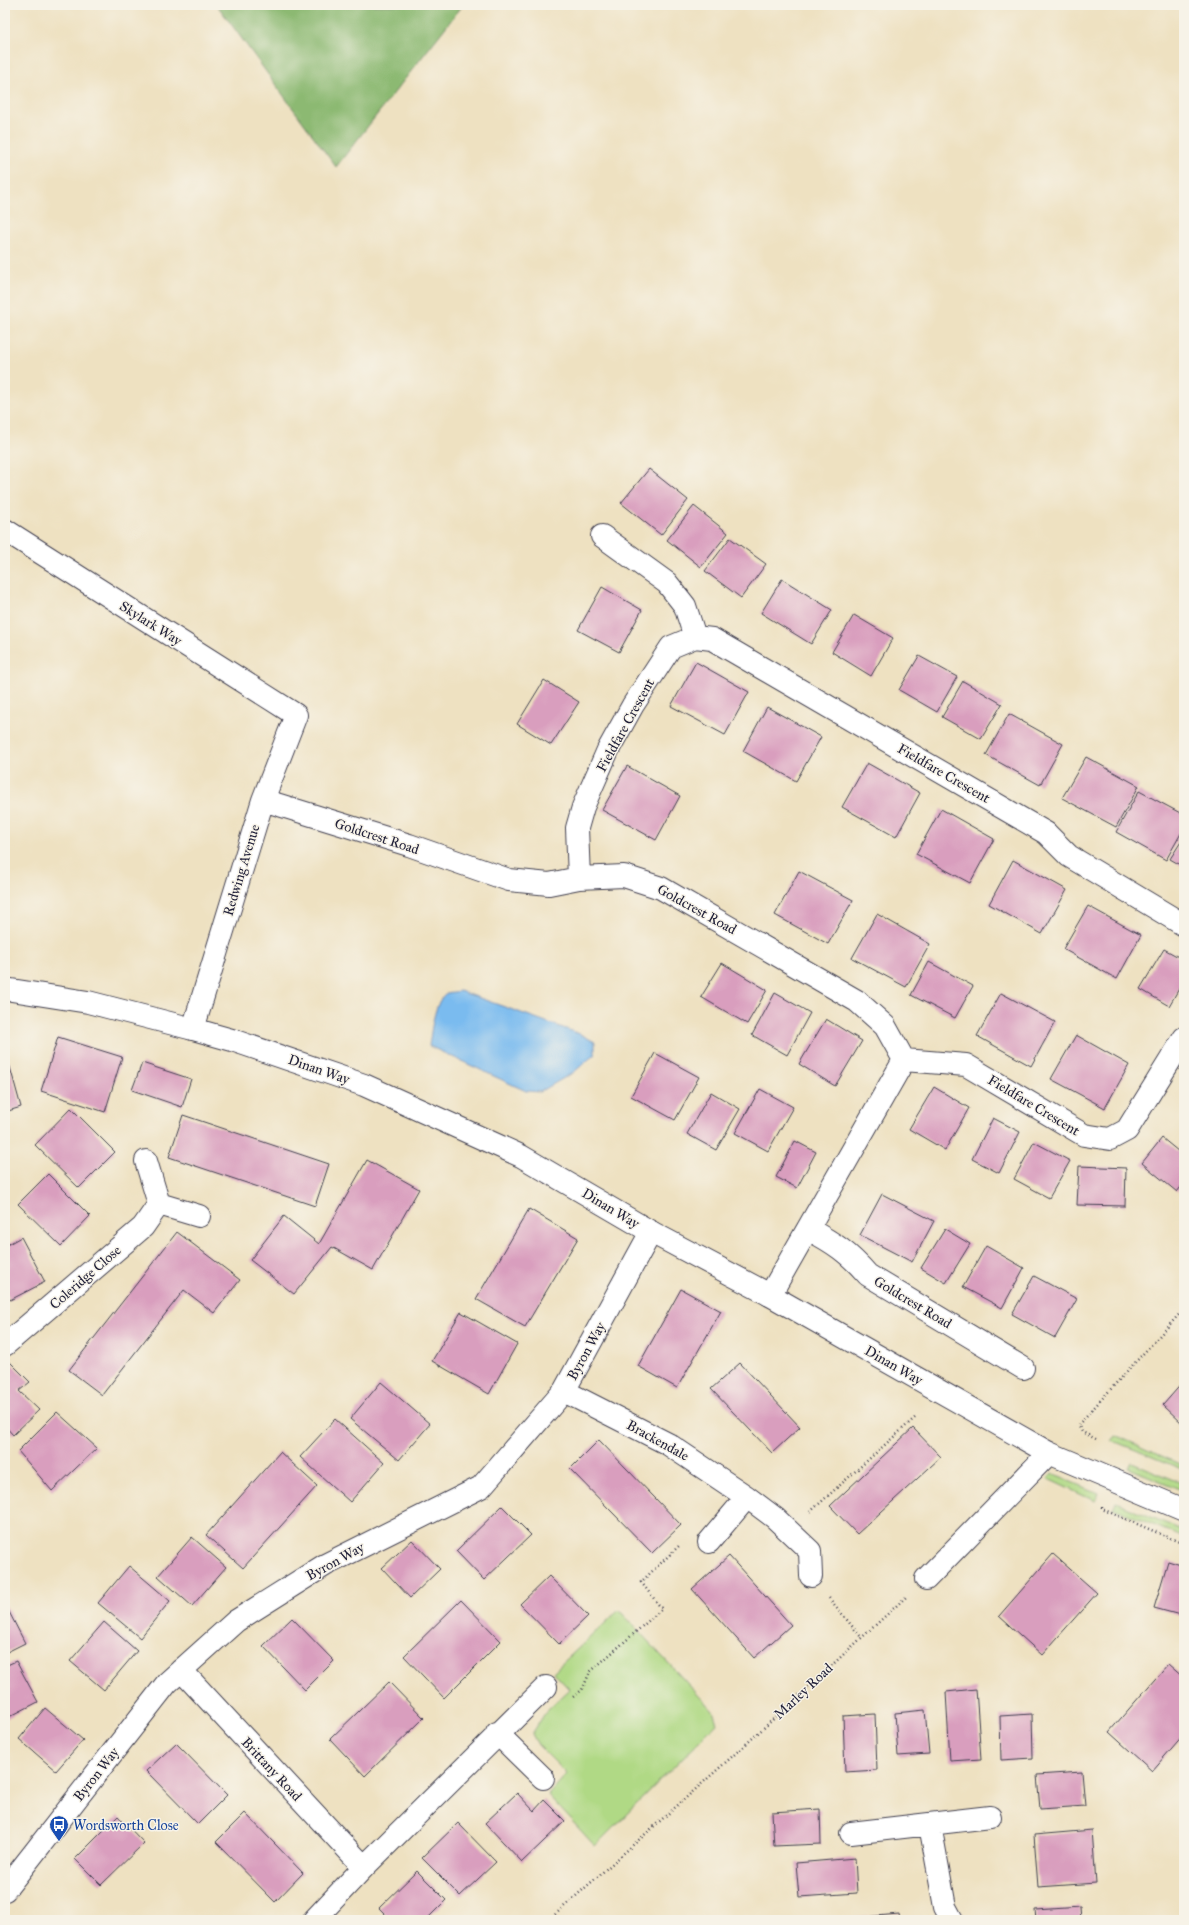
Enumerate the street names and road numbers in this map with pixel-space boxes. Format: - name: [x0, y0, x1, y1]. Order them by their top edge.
- street label: Skylark Way: [116, 598, 185, 649]
- street label: Fieldfare Crescent: [593, 676, 658, 775]
- street label: Fieldfare Crescent: [894, 740, 993, 807]
- street label: Goldcrest Road: [332, 815, 421, 858]
- street label: Redwing Avenue: [219, 822, 264, 918]
- street label: Goldcrest Road: [654, 881, 739, 938]
- street label: Dinan Way: [286, 1051, 352, 1088]
- street label: Fieldfare Crescent: [985, 1071, 1083, 1140]
- street label: Dinan Way: [579, 1185, 643, 1232]
- street label: Coleridge Close: [46, 1242, 125, 1313]
- street label: Goldcrest Road: [871, 1273, 955, 1332]
- street label: Byron Way: [564, 1319, 609, 1383]
- street label: Dinan Way: [862, 1342, 926, 1389]
- street label: Brackendale: [624, 1416, 692, 1465]
- street label: Byron Way: [303, 1538, 368, 1584]
- street label: Marley Road: [770, 1660, 836, 1723]
- street label: Brittany Road: [238, 1734, 305, 1805]
- street label: Byron Way: [70, 1744, 123, 1805]

